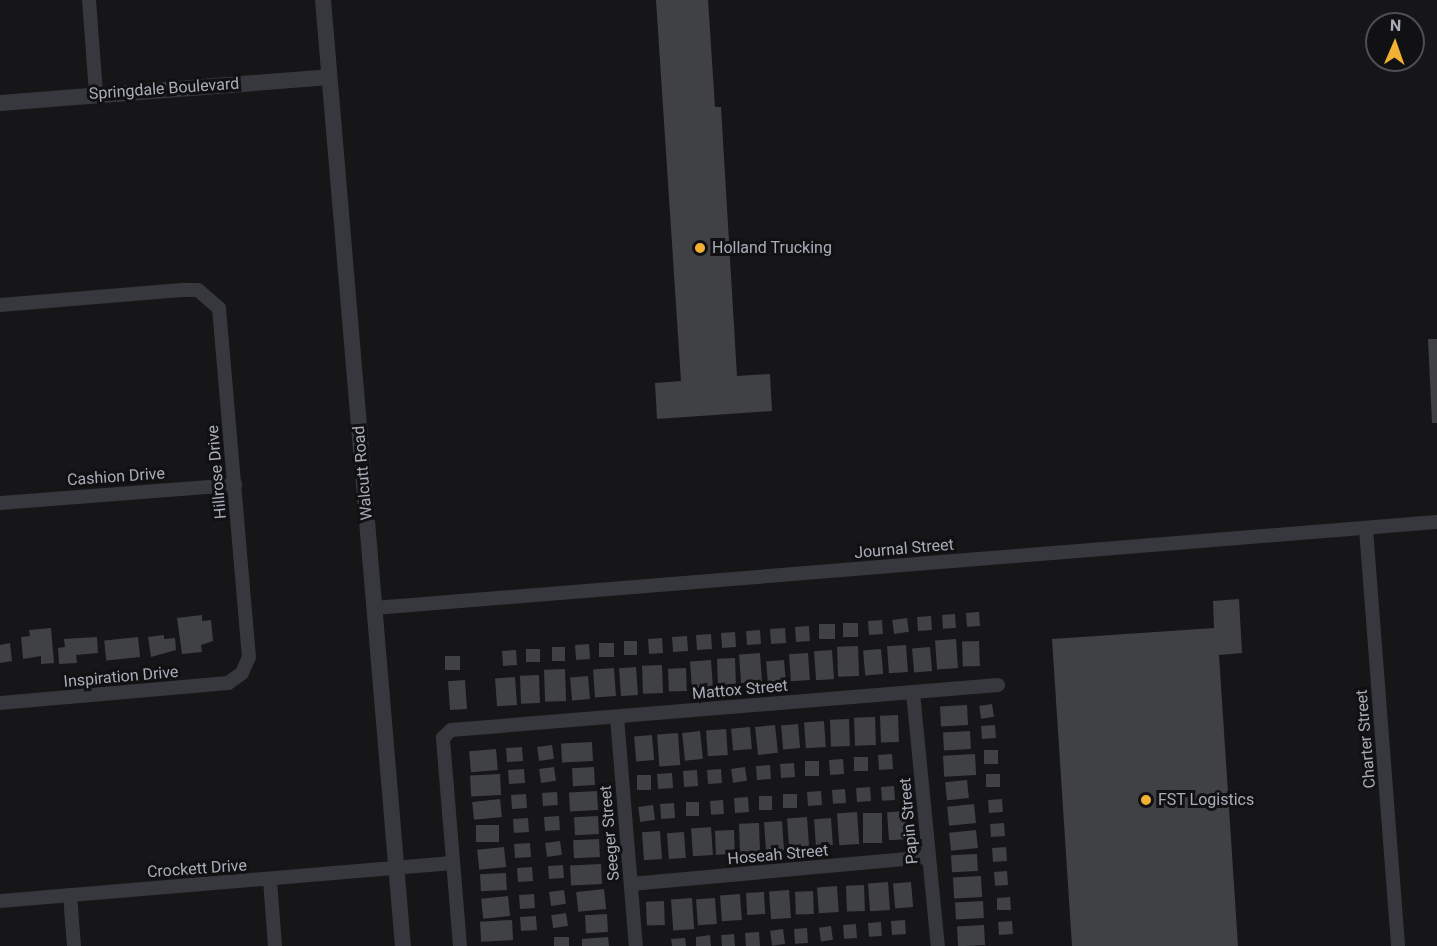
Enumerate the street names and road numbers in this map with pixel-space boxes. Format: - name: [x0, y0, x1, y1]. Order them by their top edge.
- street label: Springdale Boulevard: [88, 74, 240, 104]
- street label: Hillrose Drive: [203, 424, 231, 520]
- street label: Walcutt Road: [349, 425, 377, 521]
- street label: Cashion Drive: [66, 464, 166, 490]
- street label: Journal Street: [853, 535, 955, 563]
- street label: Inspiration Drive: [63, 662, 179, 692]
- street label: Mattox Street: [691, 676, 789, 704]
- street label: Charter Street: [1352, 689, 1380, 789]
- street label: Papin Street: [896, 777, 922, 865]
- street label: Seeger Street: [596, 785, 624, 881]
- street label: Hoseah Street: [727, 841, 829, 869]
- street label: Crockett Drive: [146, 856, 248, 882]

